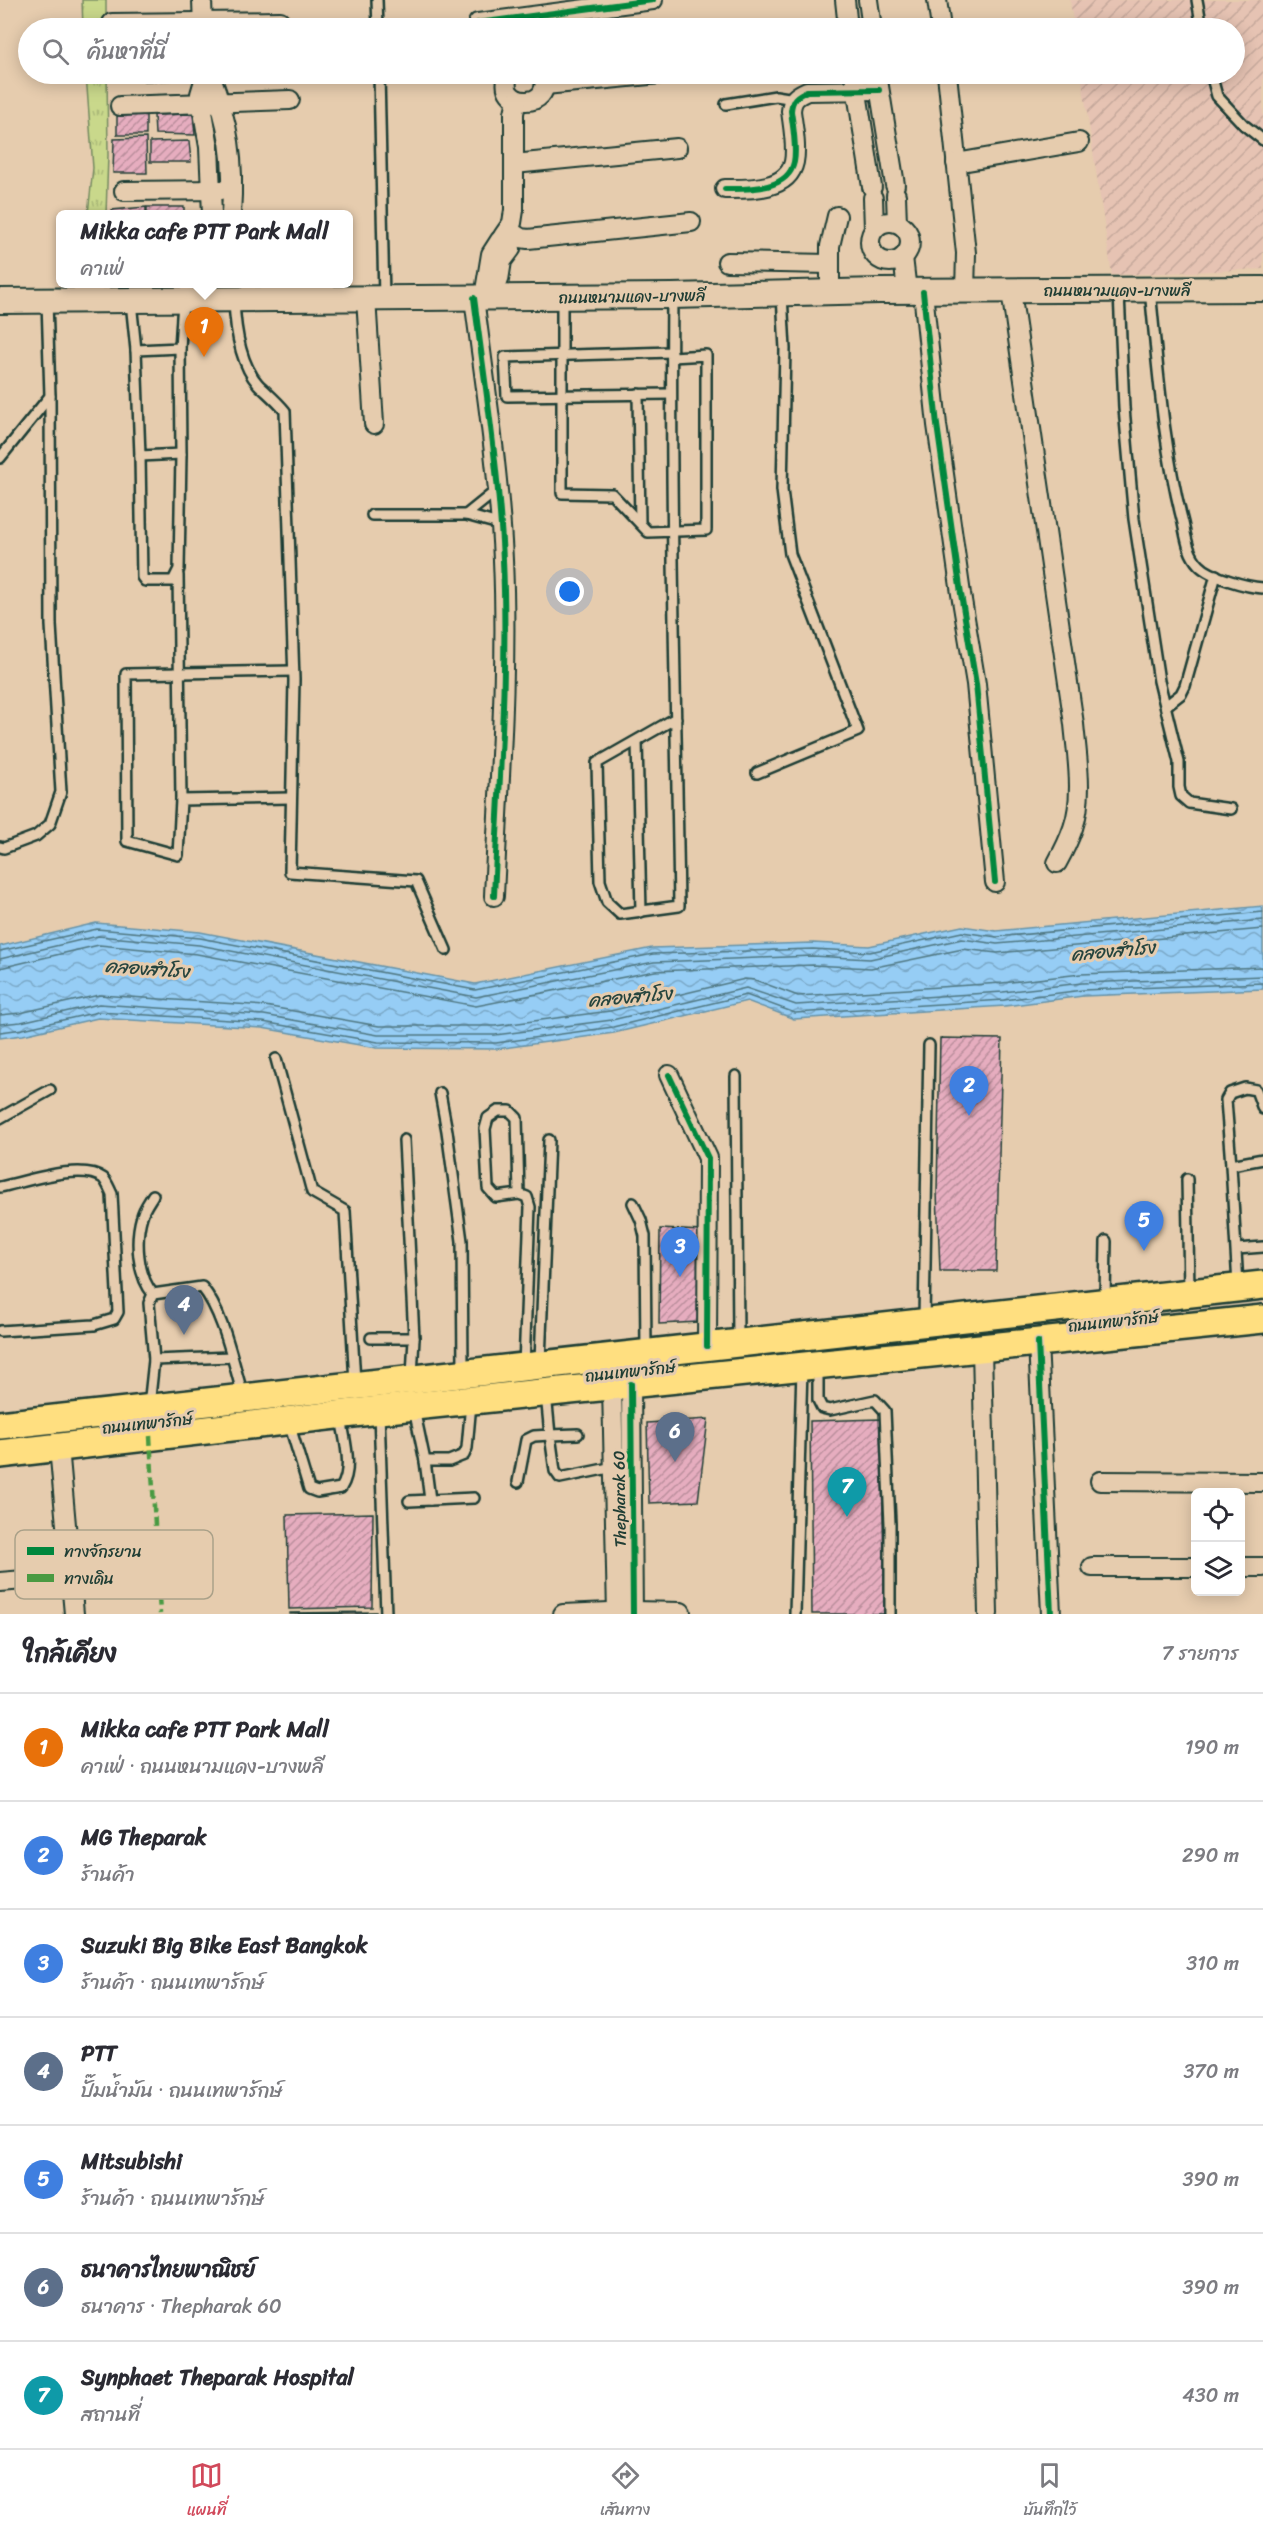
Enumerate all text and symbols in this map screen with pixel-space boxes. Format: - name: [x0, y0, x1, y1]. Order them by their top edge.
- search box: [18, 18, 1245, 84]
- text: ค้นหาที่นี่: [87, 32, 167, 71]
- icon: search: [39, 35, 72, 68]
- popup: [56, 210, 353, 288]
- text: Mikka cafe PTT Park Mall: [81, 212, 328, 251]
- text: คาเฟ่: [81, 251, 124, 286]
- street label: ถนนหนามแดง-บางพลี: [1043, 276, 1193, 305]
- street label: ถนนหนามแดง-บางพลี: [558, 281, 708, 312]
- pin: 1: [184, 308, 224, 357]
- your location: [555, 577, 584, 606]
- water label: คลองสำโรง: [1070, 931, 1159, 971]
- water label: คลองสำโรง: [104, 950, 193, 988]
- water label: คลองสำโรง: [587, 977, 676, 1017]
- pin: 2: [950, 1066, 988, 1116]
- pin: 5: [1124, 1202, 1164, 1251]
- pin: 3: [660, 1228, 700, 1277]
- pin: 4: [164, 1286, 204, 1335]
- street label: ถนนเทพารักษ์: [1066, 1302, 1163, 1341]
- street label: ถนนเทพารักษ์: [583, 1352, 680, 1391]
- street label: ถนนเทพารักษ์: [100, 1404, 197, 1443]
- pin: 6: [656, 1412, 694, 1462]
- street label: Thepharak 60: [604, 1450, 635, 1548]
- pin: 7: [828, 1468, 866, 1517]
- map controls: [1191, 1488, 1245, 1596]
- button: locate: [1191, 1488, 1245, 1542]
- legend: [15, 1530, 213, 1599]
- text: ทางจักรยาน: [64, 1537, 142, 1566]
- button: layers: [1191, 1542, 1245, 1596]
- text: ทางเดิน: [64, 1564, 114, 1593]
- text: ใกล้เคียง: [24, 1630, 116, 1676]
- text: 7 รายการ: [1162, 1636, 1239, 1671]
- text: Mikka cafe PTT Park Mall: [81, 1710, 329, 1749]
- text: 1: [39, 1730, 48, 1765]
- text: 190 m: [1185, 1730, 1239, 1765]
- text: คาเฟ่ · ถนนหนามแดง-บางพลี: [81, 1749, 324, 1784]
- text: MG Theparak: [81, 1818, 207, 1857]
- text: 2: [38, 1838, 49, 1873]
- text: 290 m: [1182, 1838, 1239, 1873]
- text: ร้านค้า: [81, 1857, 135, 1892]
- text: Suzuki Big Bike East Bangkok: [81, 1926, 367, 1965]
- text: 3: [38, 1946, 49, 1981]
- text: 310 m: [1186, 1946, 1239, 1981]
- text: ร้านค้า · ถนนเทพารักษ์: [81, 1965, 264, 2000]
- text: PTT: [81, 2034, 117, 2073]
- text: 4: [37, 2054, 50, 2089]
- text: 370 m: [1183, 2054, 1239, 2089]
- text: ปั๊มน้ำมัน · ถนนเทพารักษ์: [81, 2073, 283, 2108]
- text: Mitsubishi: [81, 2142, 182, 2181]
- text: 5: [37, 2162, 50, 2197]
- text: 390 m: [1183, 2162, 1239, 2197]
- text: ร้านค้า · ถนนเทพารักษ์: [81, 2181, 264, 2216]
- text: ธนาคารไทยพาณิชย์: [81, 2250, 255, 2289]
- text: 6: [38, 2270, 49, 2305]
- text: 390 m: [1183, 2270, 1239, 2305]
- text: ธนาคาร · Thepharak 60: [81, 2289, 282, 2324]
- text: Synphaet Theparak Hospital: [81, 2358, 354, 2397]
- text: 7: [38, 2378, 49, 2413]
- text: 430 m: [1182, 2378, 1239, 2413]
- text: สถานที่: [81, 2397, 140, 2432]
- tab: แผนที่: [187, 2459, 227, 2524]
- tab: เส้นทาง: [600, 2459, 650, 2524]
- tab: บันทึกไว้: [1024, 2459, 1076, 2524]

